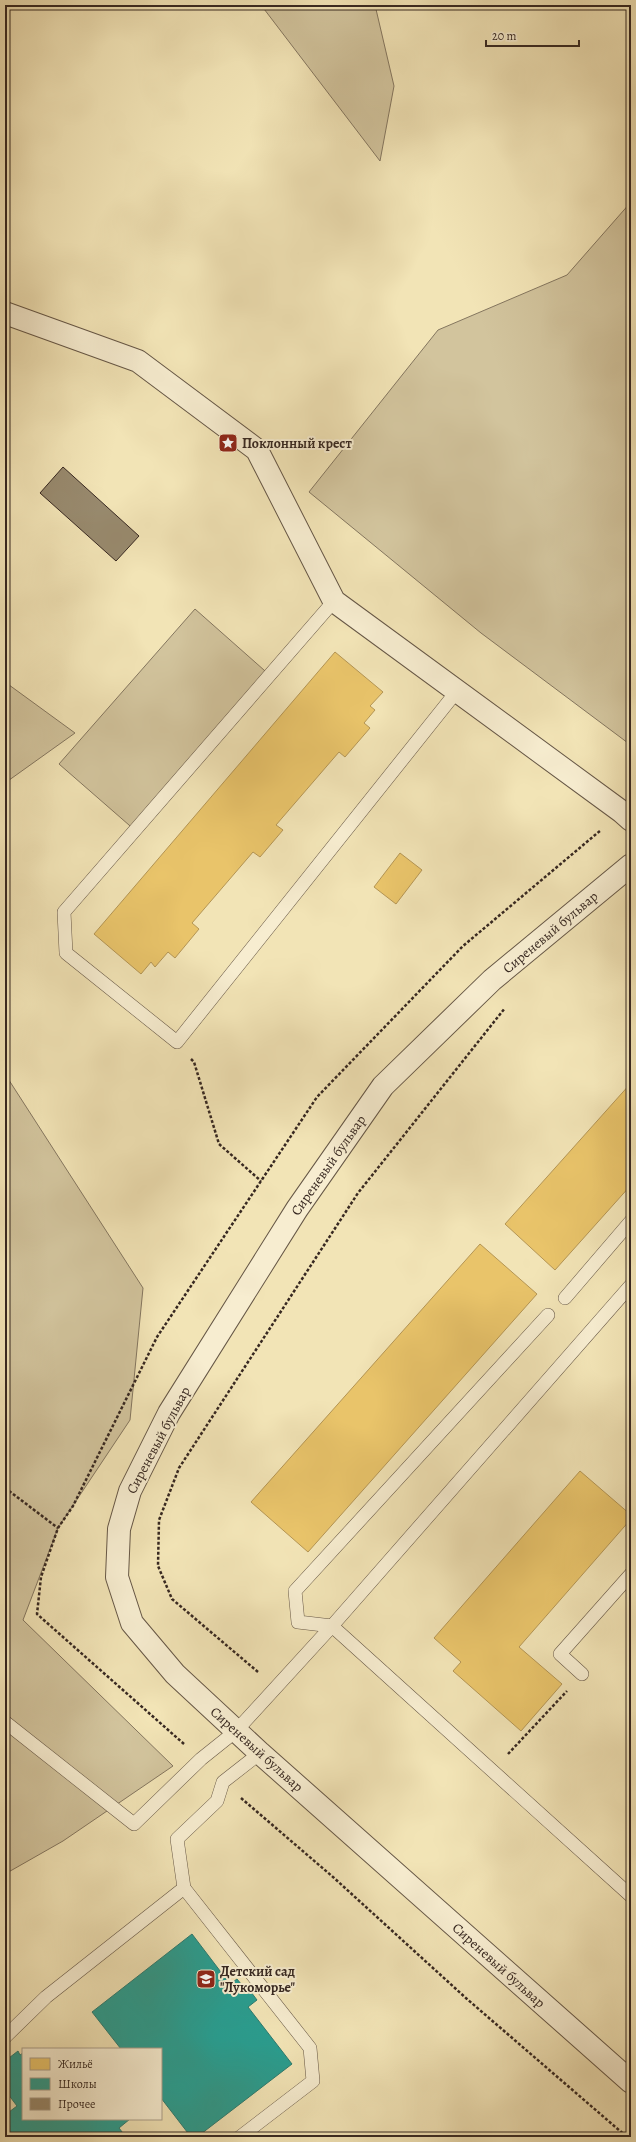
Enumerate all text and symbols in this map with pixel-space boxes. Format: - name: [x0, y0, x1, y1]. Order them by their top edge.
- scale bar: [486, 22, 579, 48]
- text: 20 m: [492, 28, 516, 44]
- place icon: Поклонный крест: [217, 432, 239, 454]
- place label: Поклонный крест: [242, 434, 352, 453]
- street label: Сиреневый бульвар: [499, 887, 602, 978]
- street label: Сиреневый бульвар: [287, 1111, 370, 1219]
- street label: Сиреневый бульвар: [122, 1383, 195, 1497]
- street label: Сиреневый бульвар: [206, 1703, 307, 1796]
- street label: Сиреневый бульвар: [448, 1919, 549, 2012]
- place label: Детский сад "Лукоморье": [220, 1962, 296, 1997]
- school or university icon: Детский сад "Лукоморье": [195, 1968, 217, 1990]
- legend: [22, 2048, 162, 2120]
- text: Жильё: [58, 2056, 93, 2072]
- text: Школы: [58, 2076, 97, 2092]
- text: Прочее: [58, 2096, 96, 2112]

